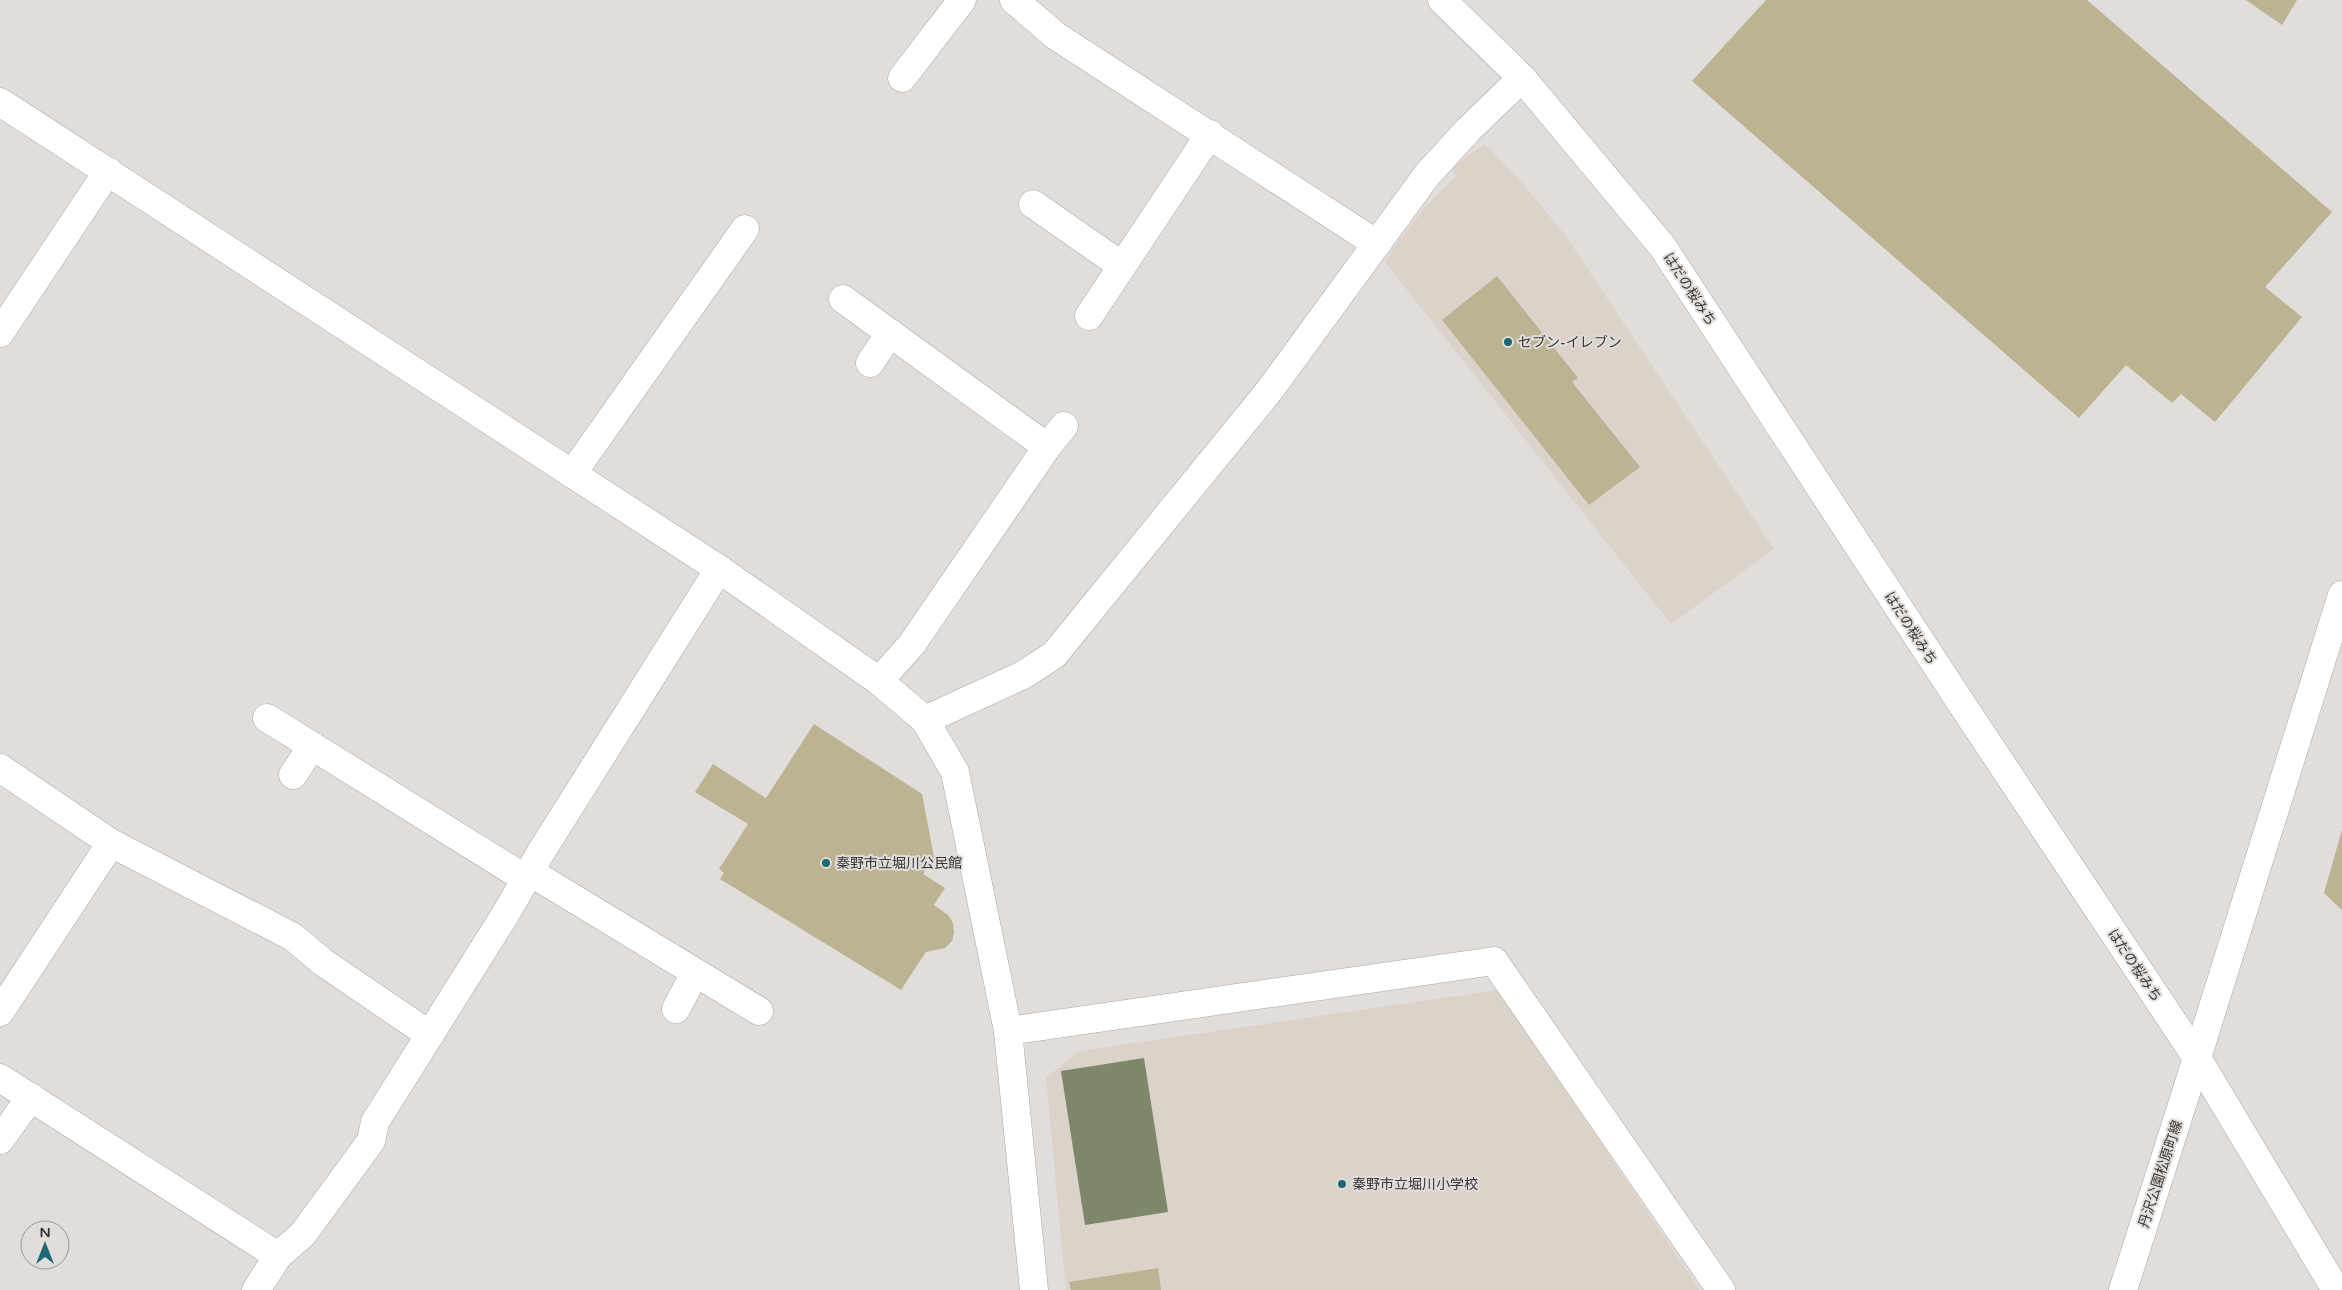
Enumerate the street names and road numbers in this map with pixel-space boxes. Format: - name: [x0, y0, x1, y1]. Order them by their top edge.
- street label: はだの桜みち: [1660, 250, 1720, 329]
- street label: はだの桜みち: [1881, 589, 1941, 668]
- street label: はだの桜みち: [2104, 926, 2165, 1005]
- street label: 丹沢公園松原町線: [2135, 1118, 2186, 1230]

